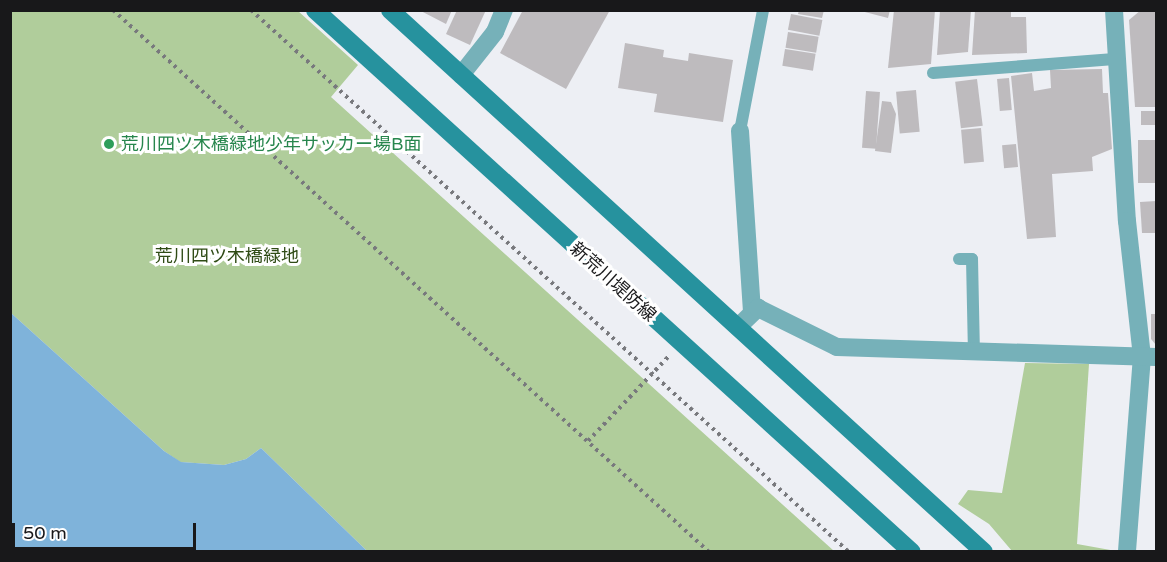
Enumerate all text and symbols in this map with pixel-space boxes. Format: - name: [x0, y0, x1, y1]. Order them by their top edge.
- place label: 荒川四ツ木橋緑地少年サッカー場B面: [121, 133, 421, 155]
- marker: 荒川四ツ木橋緑地少年サッカー場B面: [102, 137, 116, 151]
- street label: 新荒川堤防線: [566, 238, 660, 326]
- park label: 荒川四ツ木橋緑地: [155, 245, 299, 267]
- scale bar: [15, 511, 200, 549]
- text: 50 m: [23, 522, 67, 544]

